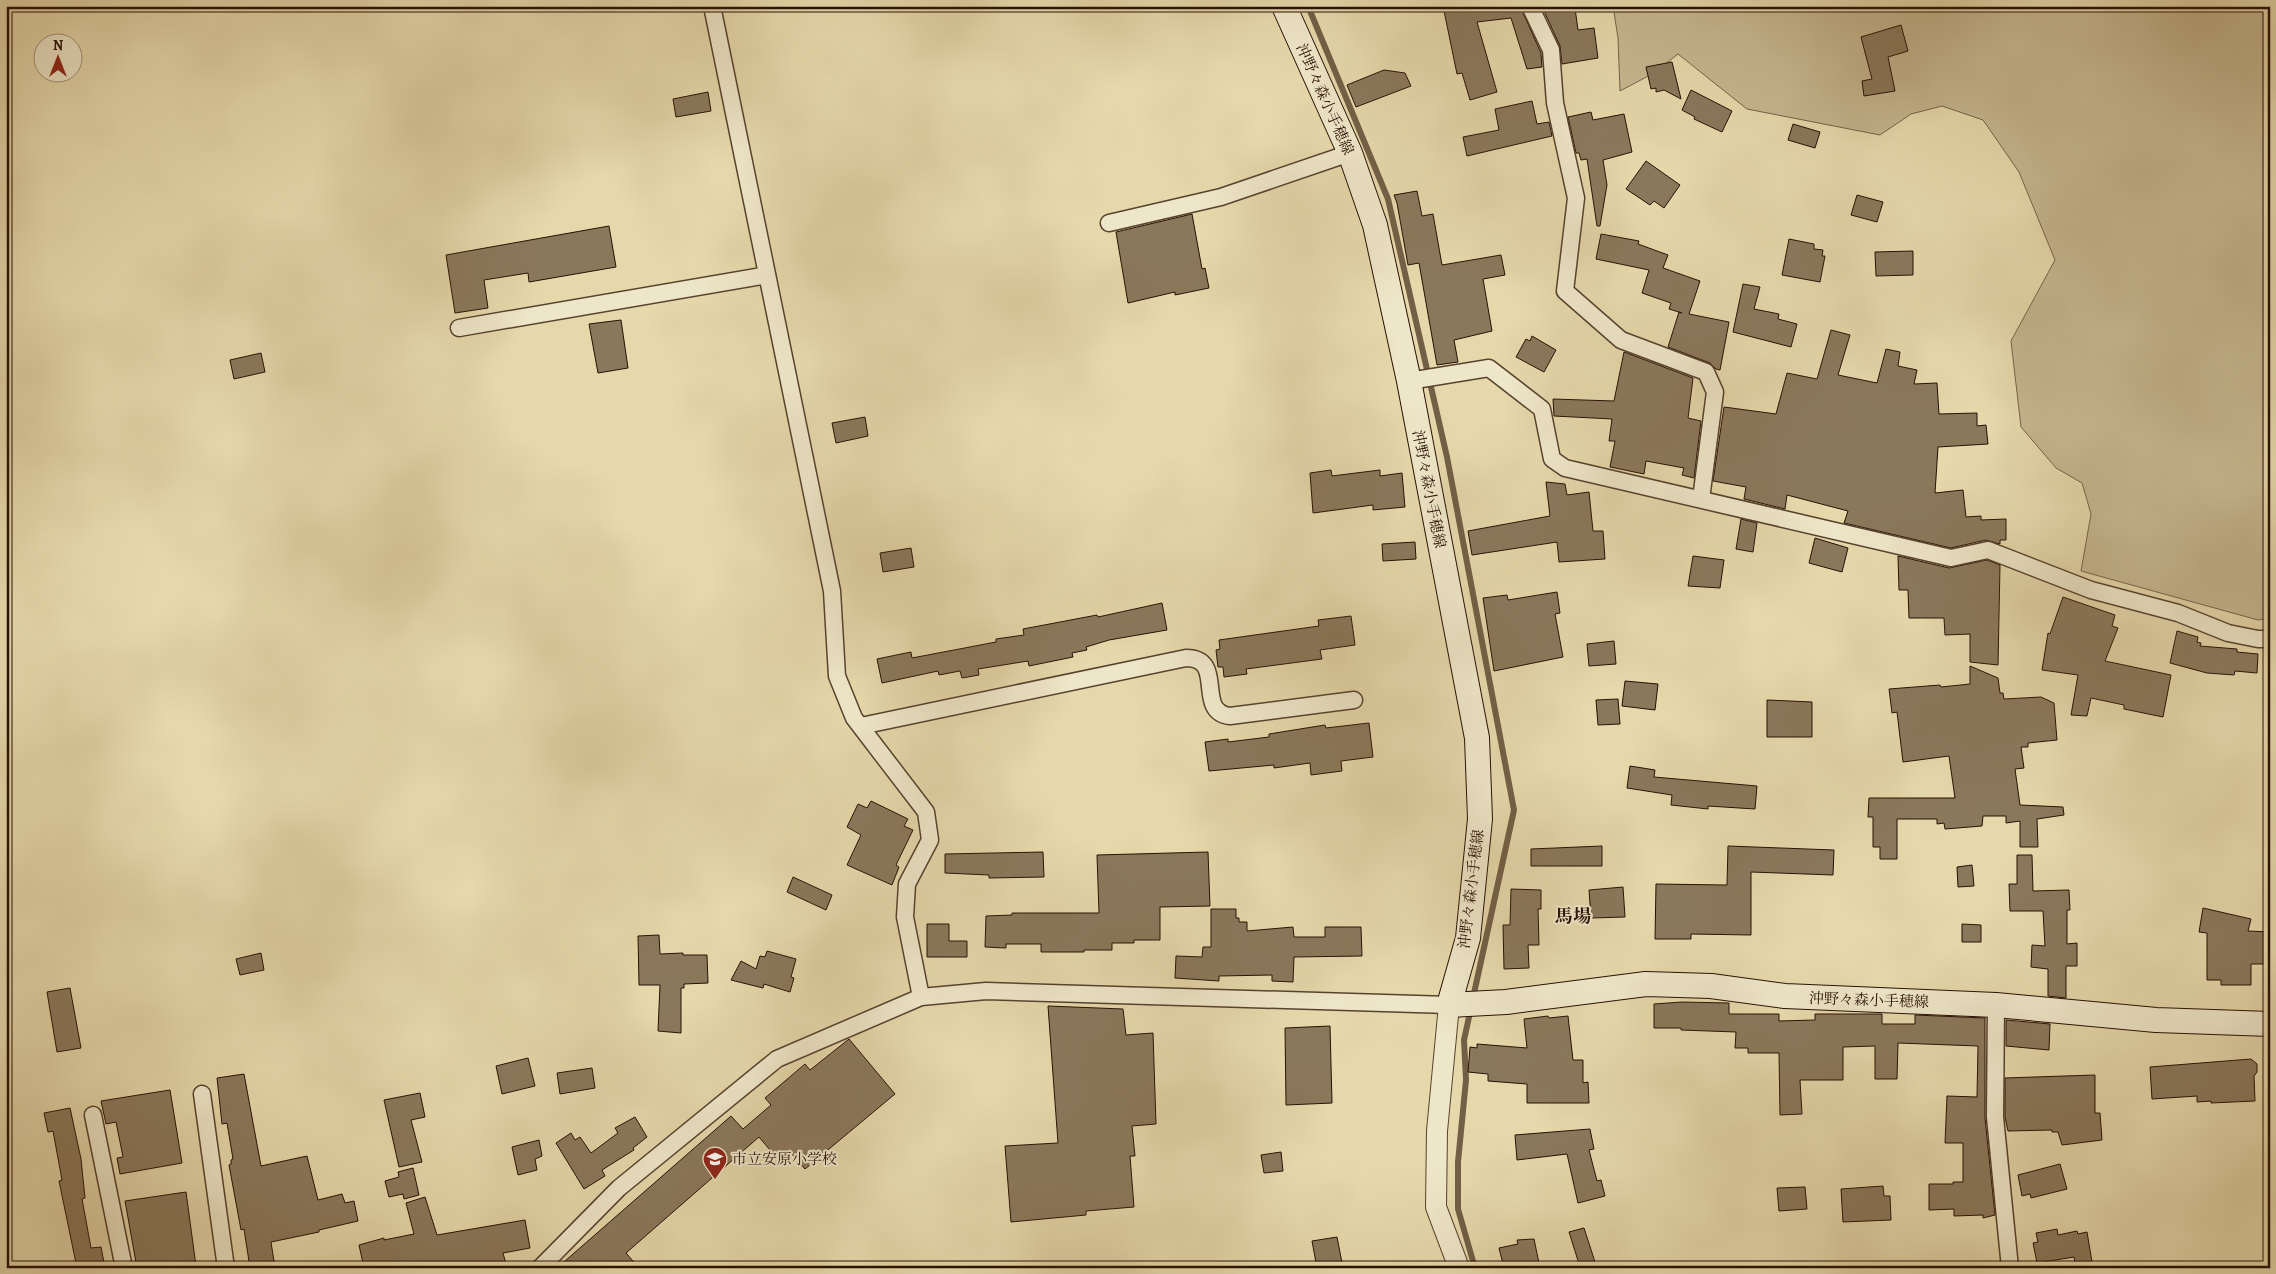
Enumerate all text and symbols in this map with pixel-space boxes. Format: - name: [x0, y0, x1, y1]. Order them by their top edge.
- north arrow: [32, 32, 82, 82]
- text: N: [53, 36, 63, 55]
- street label: 沖野々森小手穂線: [1291, 40, 1359, 158]
- street label: 沖野々森小手穂線: [1408, 428, 1450, 550]
- street label: 沖野々森小手穂線: [1454, 828, 1488, 950]
- district label: 馬場: [1555, 904, 1591, 928]
- street label: 沖野々森小手穂線: [1809, 988, 1929, 1012]
- school or university icon: 市立安原小学校: [702, 1146, 728, 1180]
- place label: 市立安原小学校: [732, 1149, 837, 1169]

